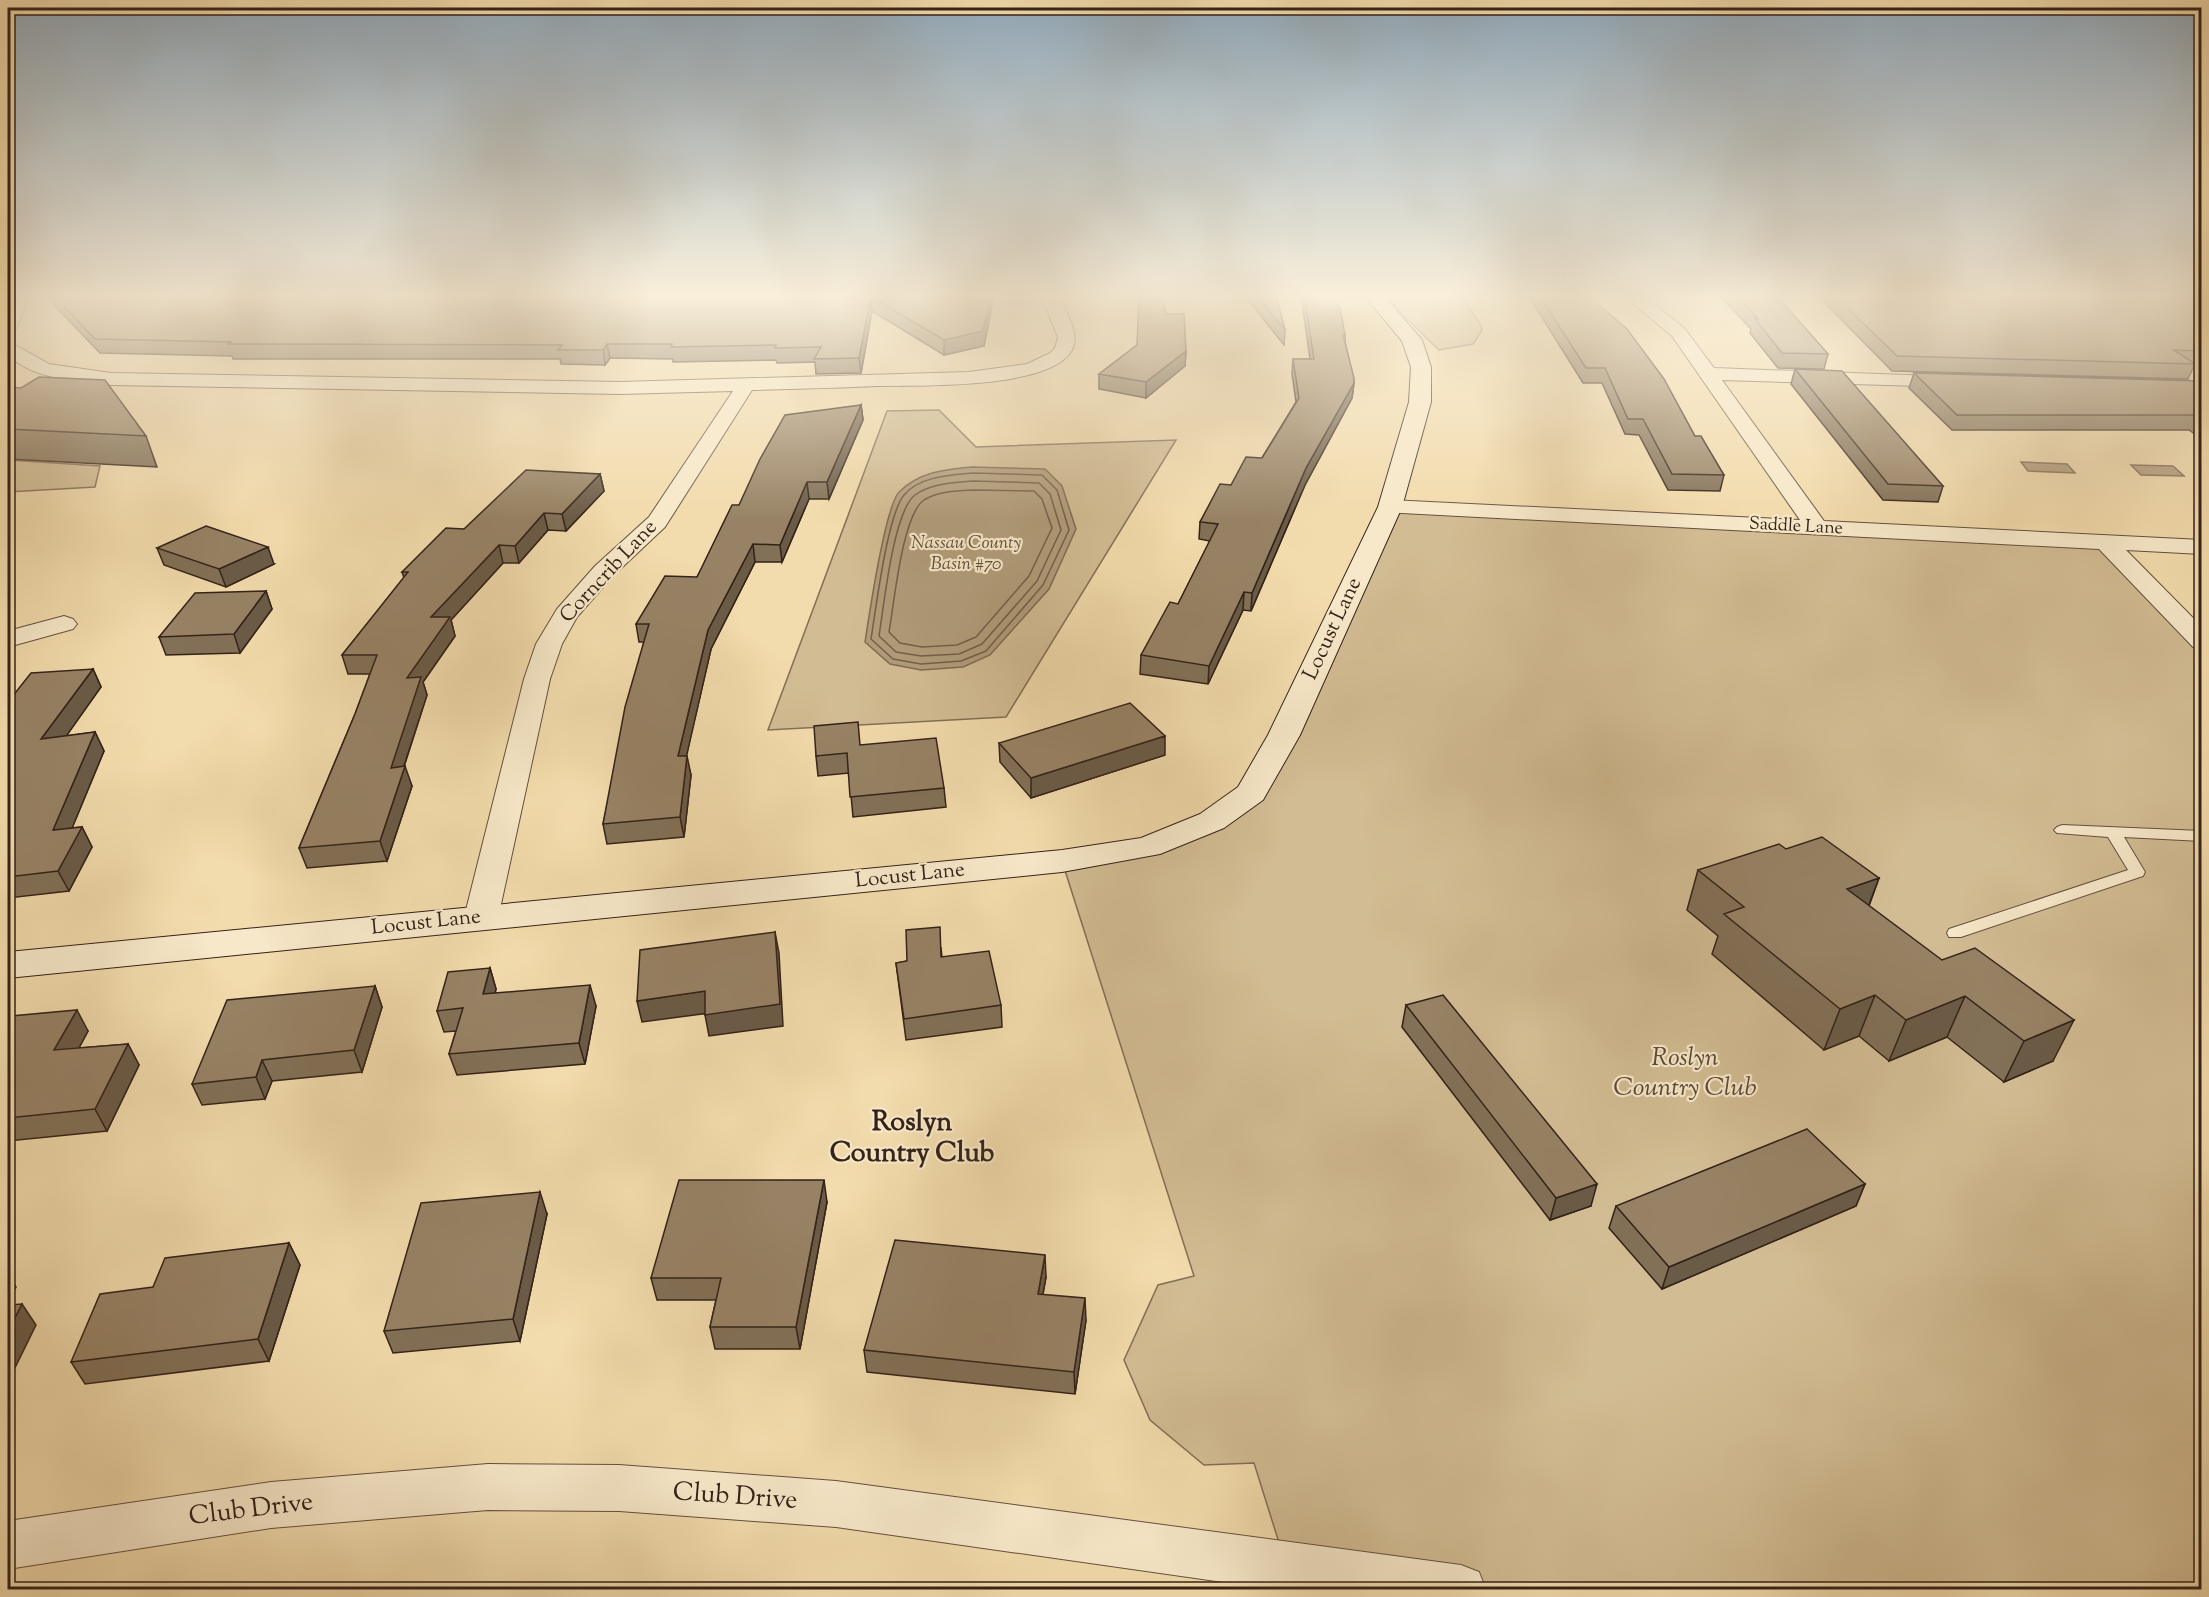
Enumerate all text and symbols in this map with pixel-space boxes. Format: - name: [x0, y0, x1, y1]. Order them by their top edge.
- street label: Saddle Lane: [1748, 512, 1844, 542]
- street label: Corncrib Lane: [553, 514, 665, 630]
- water label: Nassau County Basin #70: [911, 531, 1021, 578]
- street label: Locust Lane: [1296, 573, 1370, 685]
- street label: Locust Lane: [854, 855, 966, 897]
- street label: Locust Lane: [370, 902, 482, 944]
- park label: Roslyn Country Club: [1613, 1040, 1757, 1107]
- district label: Roslyn Country Club: [830, 1104, 995, 1174]
- street label: Club Drive: [671, 1474, 799, 1520]
- street label: Club Drive: [187, 1484, 315, 1536]

